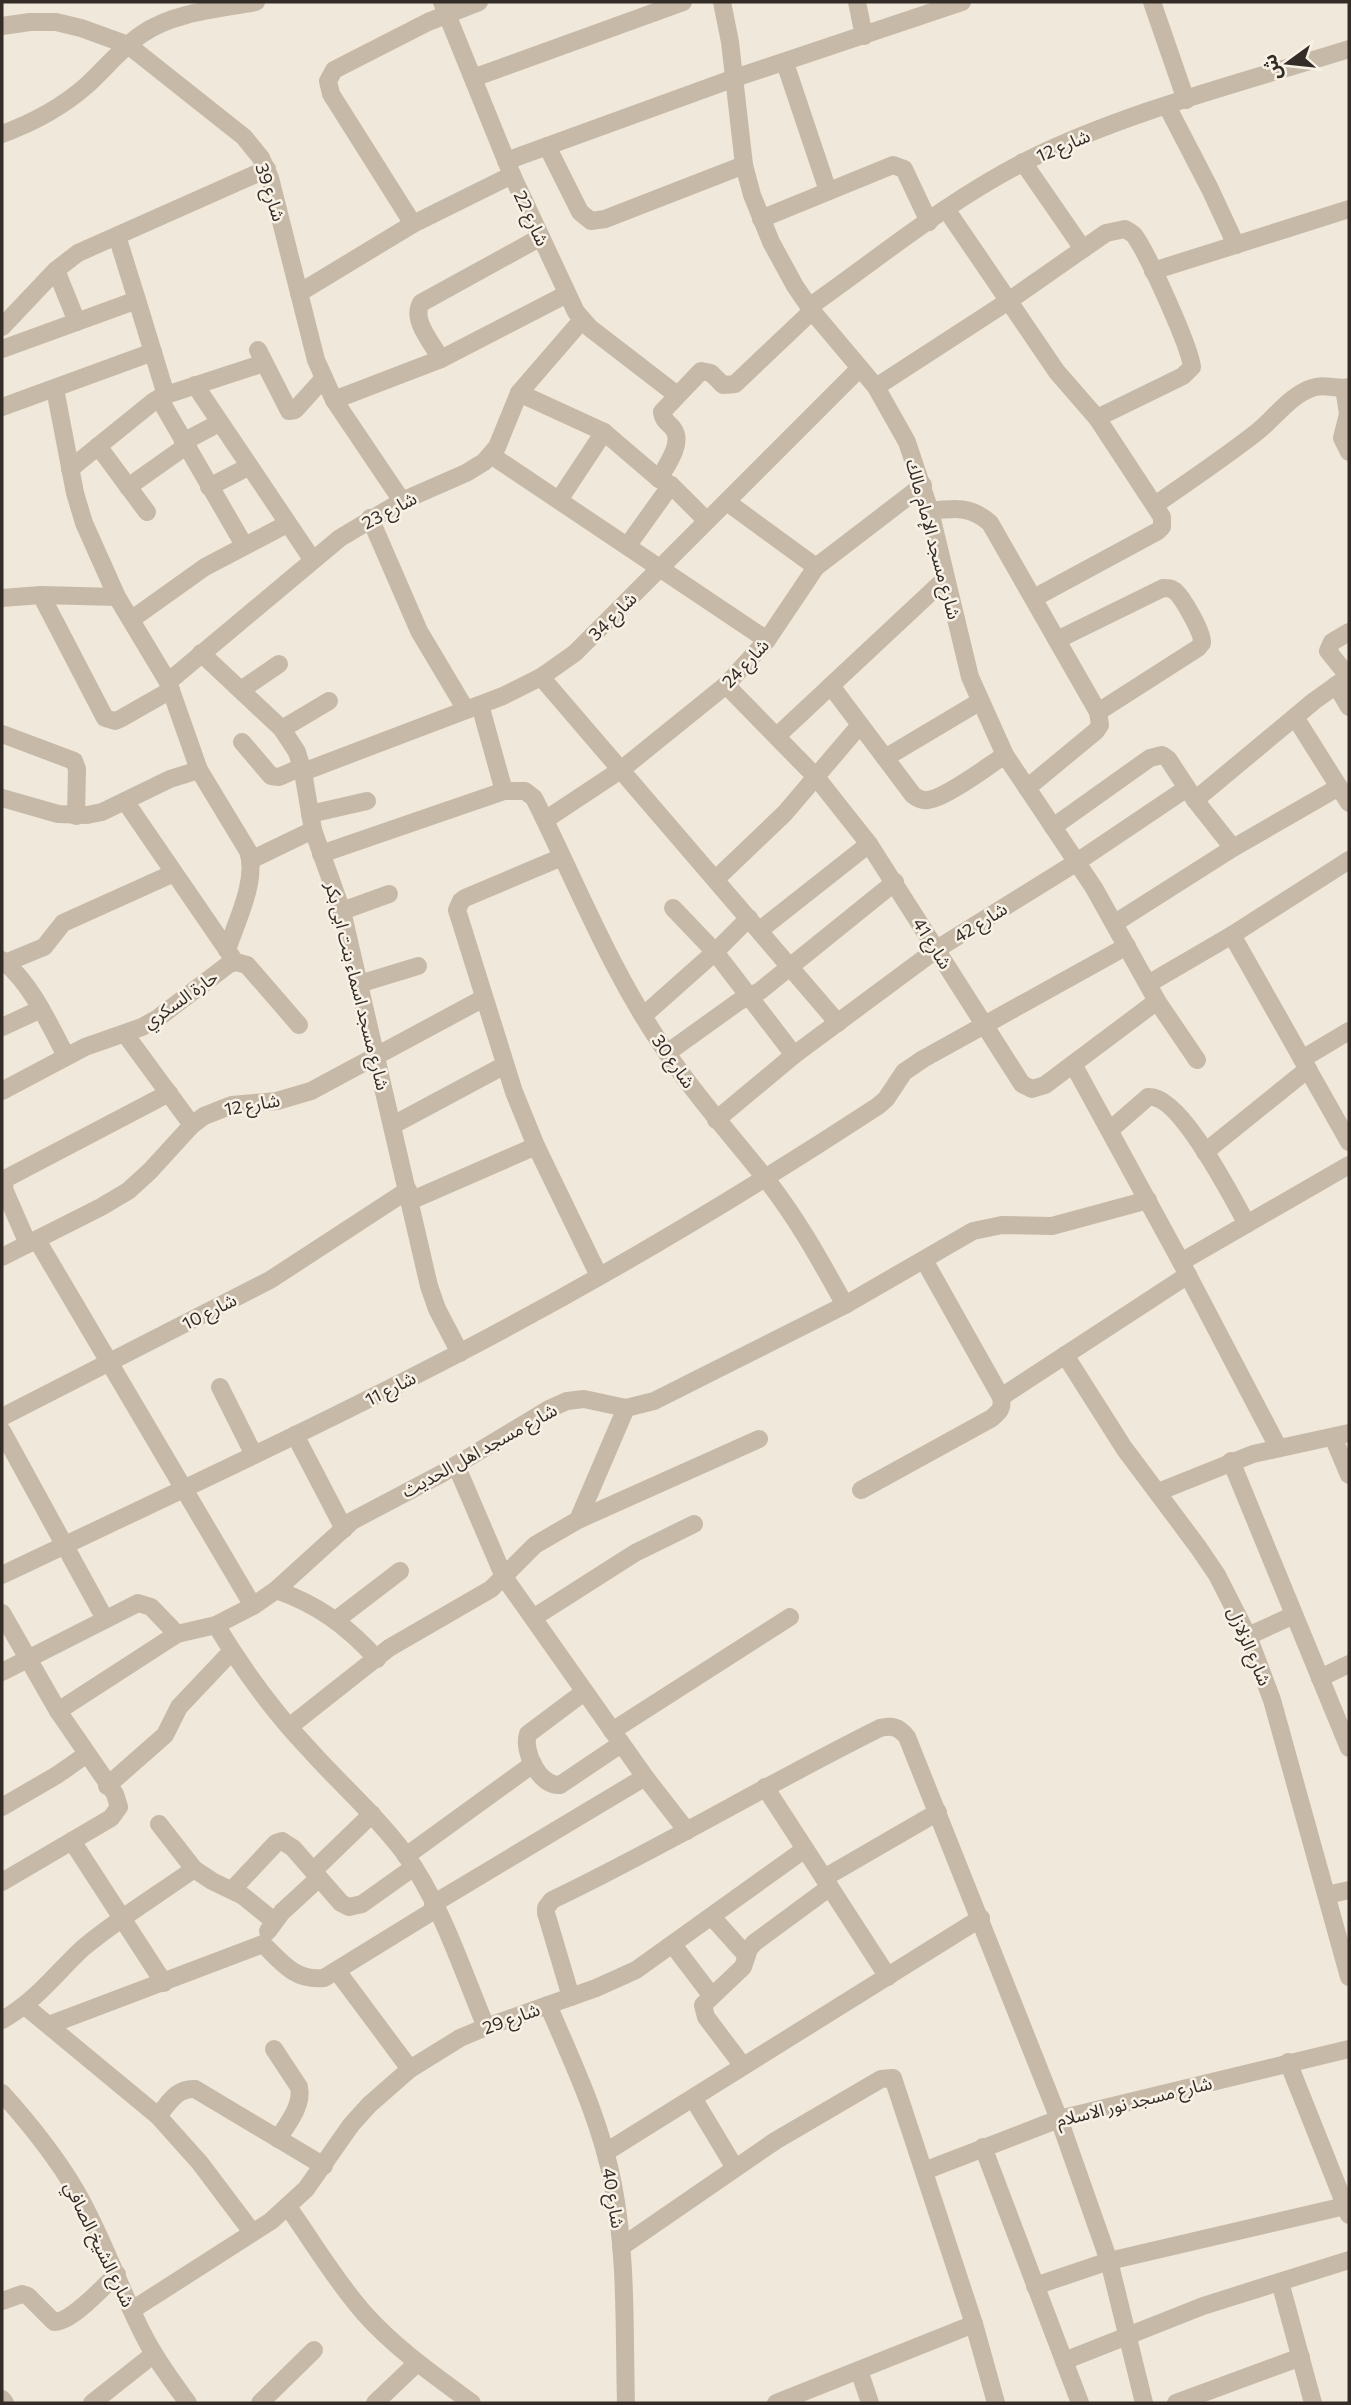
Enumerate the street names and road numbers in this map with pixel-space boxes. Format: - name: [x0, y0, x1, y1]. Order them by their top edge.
- street label: شارع 12: [1033, 124, 1095, 170]
- street label: شارع 39: [248, 160, 291, 225]
- street label: شارع 22: [506, 187, 554, 251]
- street label: شارع مسجد الإمام مالك: [898, 456, 966, 623]
- street label: شارع 23: [358, 486, 422, 537]
- street label: شارع 34: [583, 587, 644, 648]
- street label: شارع 24: [717, 634, 776, 695]
- street label: شارع مسجد اسماء بنت ابى بكر: [317, 879, 395, 1093]
- street label: شارع 42: [949, 897, 1013, 950]
- street label: شارع 41: [905, 913, 957, 975]
- street label: حارة السكري: [138, 965, 224, 1035]
- street label: شارع 30: [644, 1030, 700, 1094]
- street label: شارع 12: [222, 1088, 282, 1124]
- street label: شارع 10: [178, 1288, 242, 1338]
- street label: شارع 11: [361, 1366, 421, 1414]
- street label: شارع مسجد اهل الحديث: [398, 1398, 562, 1505]
- street label: شارع الزلازل: [1220, 1603, 1276, 1690]
- street label: شارع 29: [479, 1998, 544, 2042]
- street label: شارع مسجد نور الاسلام: [1054, 2071, 1215, 2135]
- street label: شارع 40: [594, 2166, 630, 2231]
- street label: شارع الشيخ الصافي: [56, 2178, 140, 2312]

